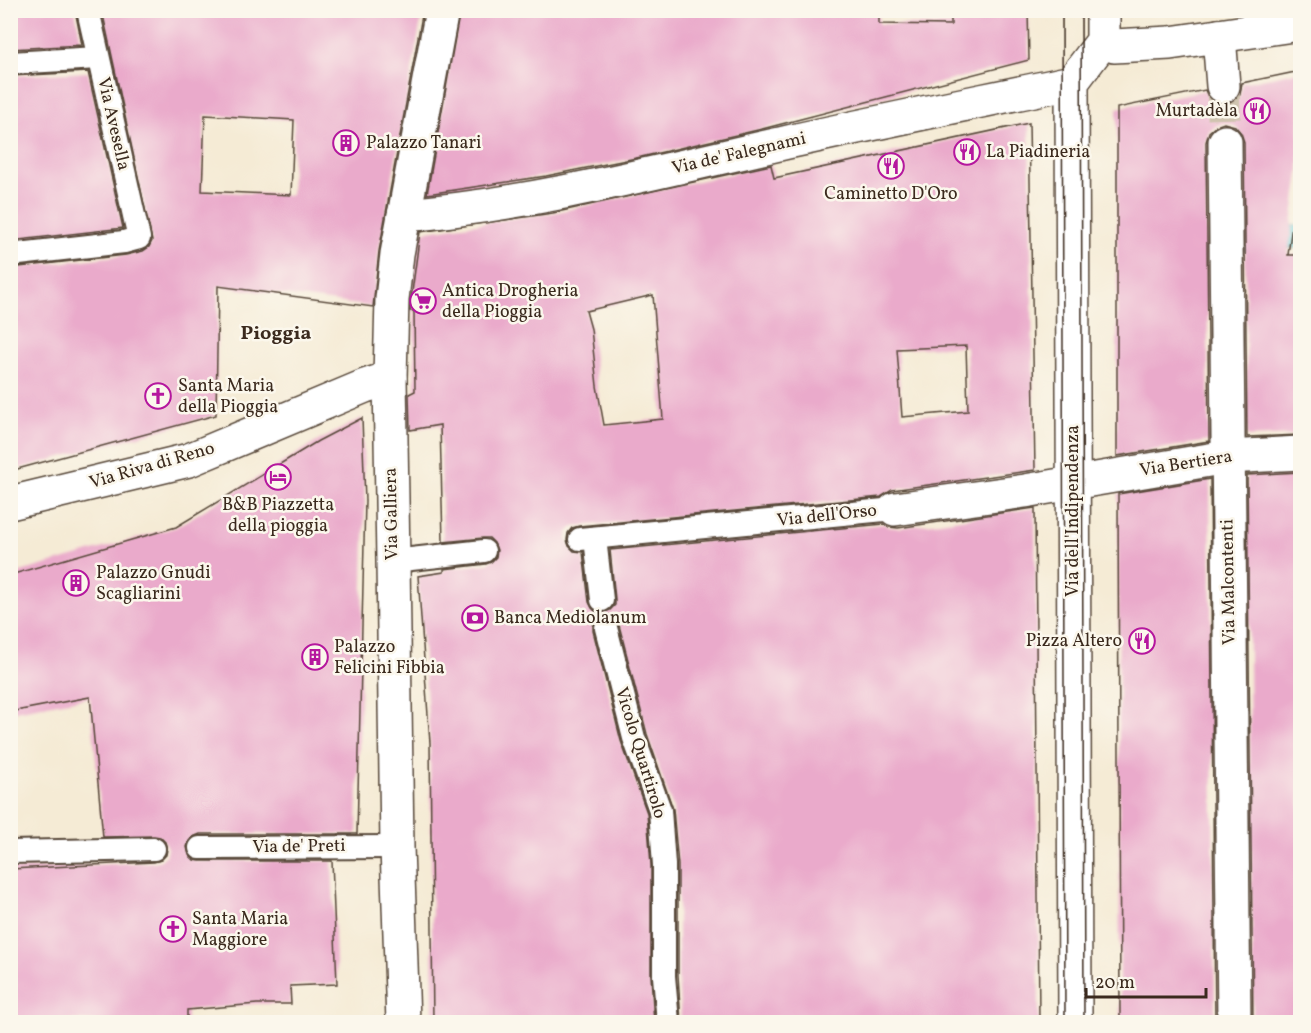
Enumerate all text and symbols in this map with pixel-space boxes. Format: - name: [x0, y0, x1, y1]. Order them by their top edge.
- street label: Via Avesella: [90, 75, 136, 173]
- restaurant icon: Murtadèla: [1242, 96, 1272, 126]
- place label: Murtadèla: [1156, 99, 1238, 124]
- street label: Via de' Falegnami: [669, 126, 809, 182]
- building icon: Palazzo Tanari: [331, 128, 361, 158]
- place label: Palazzo Tanari: [366, 131, 482, 156]
- restaurant icon: La Piadineria: [952, 137, 982, 167]
- place label: La Piadineria: [986, 140, 1090, 165]
- restaurant icon: Caminetto D'Oro: [876, 151, 906, 181]
- place label: Caminetto D'Oro: [824, 182, 958, 207]
- place label: Antica Drogheria della Pioggia: [442, 279, 578, 325]
- supermarket icon: Antica Drogheria della Pioggia: [408, 286, 438, 316]
- district label: Pioggia: [241, 320, 312, 348]
- place label: Santa Maria della Pioggia: [178, 374, 278, 420]
- church icon: Santa Maria della Pioggia: [143, 381, 173, 411]
- street label: Via dell'Indipendenza: [1061, 425, 1086, 597]
- street label: Via Riva di Reno: [86, 436, 218, 496]
- street label: Via Bertiera: [1138, 444, 1234, 484]
- hotel icon: B&B Piazzetta della pioggia: [263, 462, 293, 492]
- street label: Via Galliera: [379, 467, 405, 561]
- place label: B&B Piazzetta della pioggia: [222, 493, 334, 539]
- street label: Via dell'Orso: [776, 498, 878, 534]
- street label: Via Malcontenti: [1215, 519, 1243, 645]
- place label: Palazzo Gnudi Scagliarini: [96, 561, 211, 607]
- building icon: Palazzo Gnudi Scagliarini: [61, 568, 91, 598]
- bank icon: Banca Mediolanum: [460, 603, 490, 633]
- place label: Banca Mediolanum: [494, 606, 647, 631]
- restaurant icon: Pizza Altero: [1127, 626, 1157, 656]
- place label: Pizza Altero: [1026, 629, 1122, 654]
- place label: Palazzo Felicini Fibbia: [334, 635, 445, 681]
- building icon: Palazzo Felicini Fibbia: [300, 642, 330, 672]
- street label: Vicolo Quartirolo: [608, 684, 672, 822]
- street label: Via de' Preti: [252, 834, 346, 860]
- place label: Santa Maria Maggiore: [192, 907, 288, 953]
- church icon: Santa Maria Maggiore: [158, 914, 188, 944]
- scale bar: [1086, 961, 1206, 999]
- text: 20 m: [1095, 971, 1135, 996]

